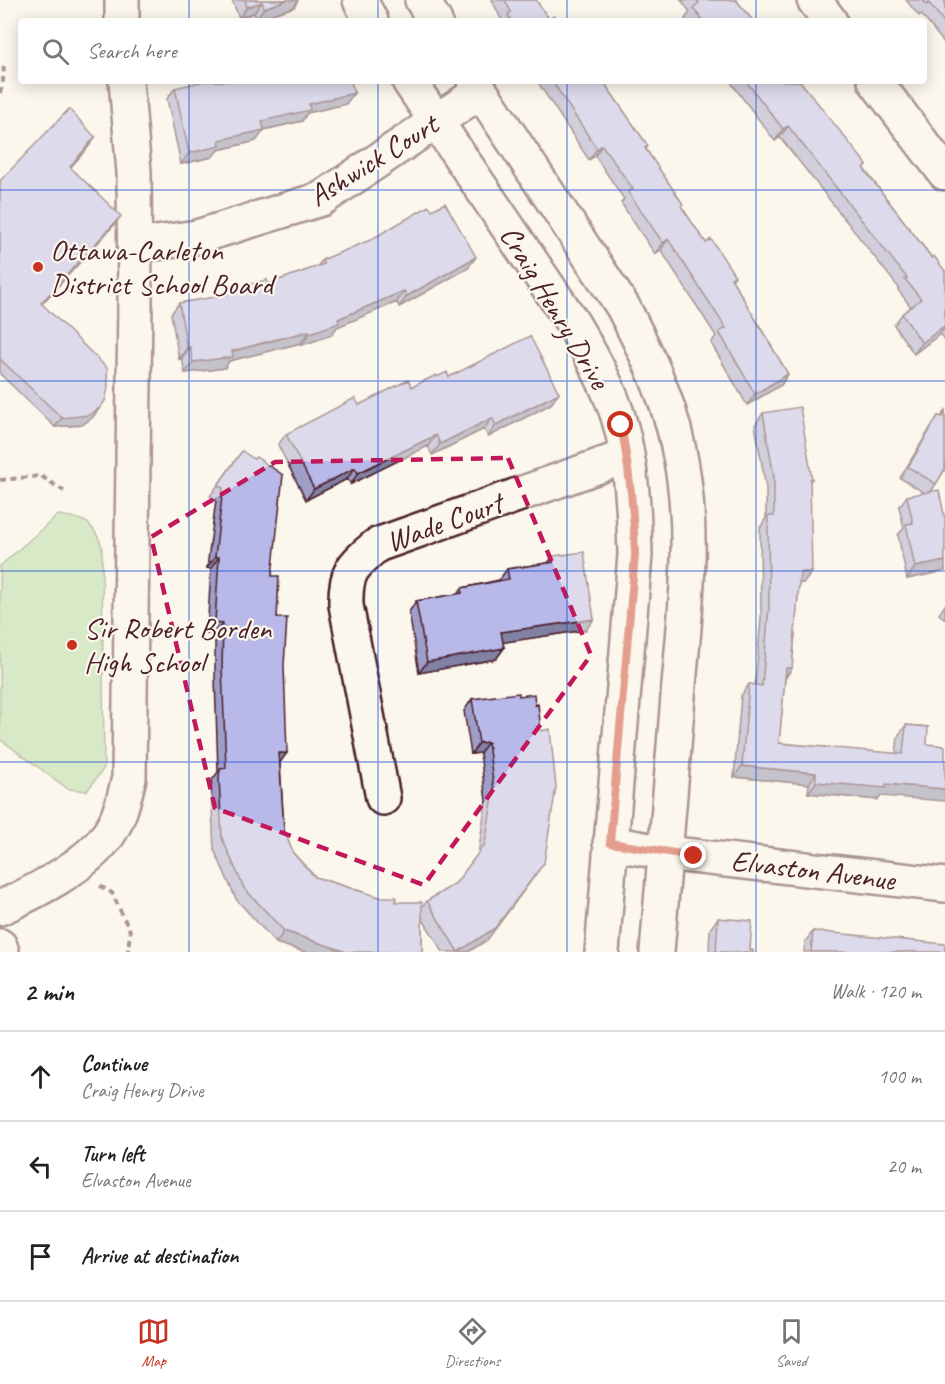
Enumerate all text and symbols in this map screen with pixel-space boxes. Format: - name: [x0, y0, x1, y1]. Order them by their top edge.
- search box: [18, 18, 927, 84]
- icon: search: [39, 35, 72, 68]
- text: Search here: [87, 37, 177, 65]
- street label: Ashwick Court: [301, 104, 447, 215]
- street label: Craig Henry Drive: [491, 219, 620, 397]
- place label: Ottawa-Carleton District School Board: [50, 231, 277, 303]
- marker: Ottawa-Carleton District School Board: [31, 260, 45, 274]
- route start: [607, 411, 633, 437]
- street label: Wade Court: [381, 482, 511, 560]
- place label: Sir Robert Borden High School: [84, 609, 273, 681]
- marker: Sir Robert Borden High School: [65, 638, 79, 652]
- street label: Elvaston Avenue: [729, 841, 899, 899]
- route end: [680, 842, 706, 868]
- text: 2 min: [24, 975, 74, 1008]
- text: Walk · 120 m: [831, 979, 921, 1004]
- text: Continue: [81, 1050, 147, 1078]
- icon: ahead: [24, 1060, 57, 1093]
- text: 100 m: [878, 1064, 921, 1089]
- text: Craig Henry Drive: [81, 1078, 203, 1103]
- text: Turn left: [81, 1140, 145, 1168]
- icon: left: [24, 1150, 57, 1183]
- text: 20 m: [887, 1154, 921, 1179]
- text: Elvaston Avenue: [81, 1168, 191, 1193]
- icon: arrive: [24, 1240, 57, 1273]
- text: Arrive at destination: [81, 1242, 238, 1270]
- tab: Map: [137, 1315, 170, 1371]
- tab: Directions: [445, 1315, 500, 1371]
- tab: Saved: [775, 1315, 808, 1371]

